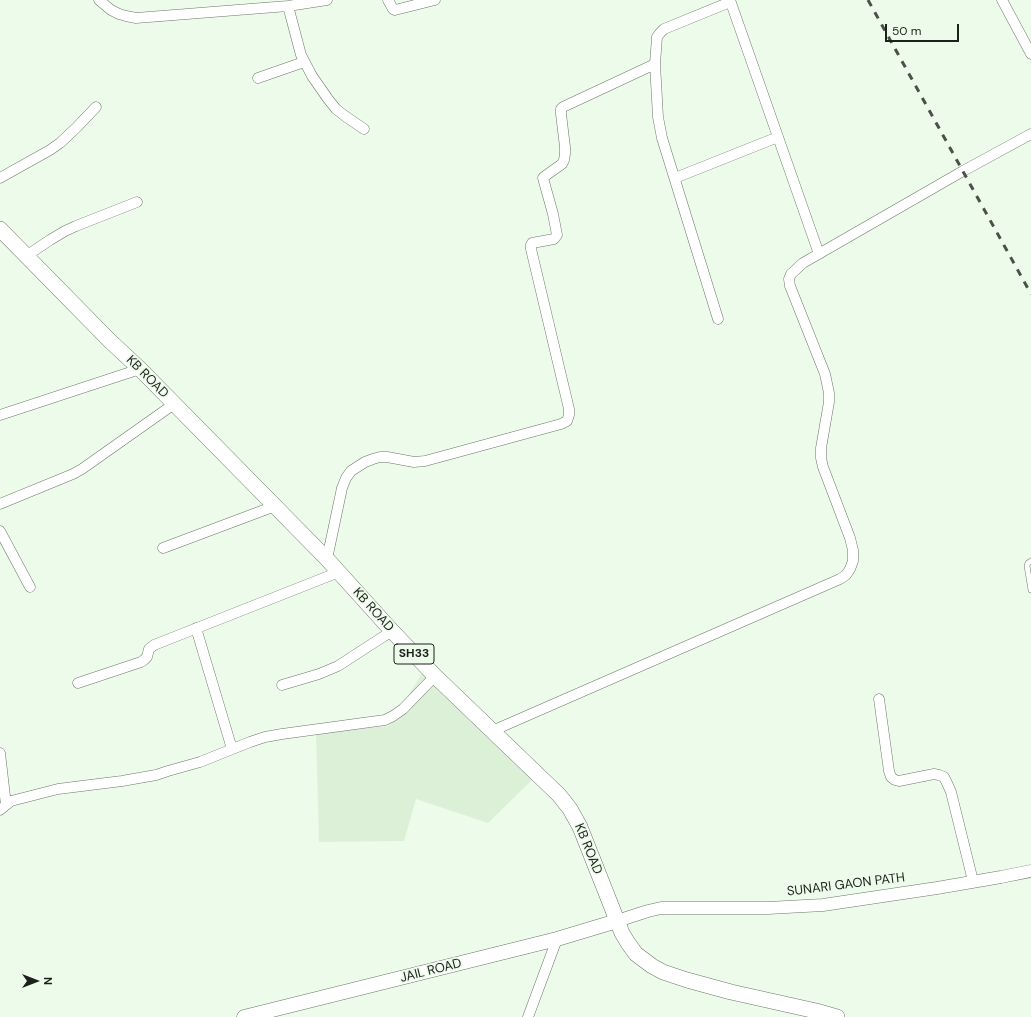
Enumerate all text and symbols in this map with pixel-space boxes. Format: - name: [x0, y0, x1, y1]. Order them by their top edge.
- scale bar: [887, 16, 961, 42]
- text: 50 m: [892, 23, 921, 39]
- street label: KB ROAD: [123, 353, 171, 401]
- street label: KB ROAD: [349, 585, 397, 635]
- road number: SH33: [394, 644, 434, 664]
- street label: KB ROAD: [571, 821, 605, 877]
- street label: SUNARI GAON PATH: [786, 870, 906, 900]
- street label: JAIL ROAD: [399, 956, 463, 986]
- north arrow: [16, 961, 56, 1001]
- text: N: [41, 977, 55, 985]

